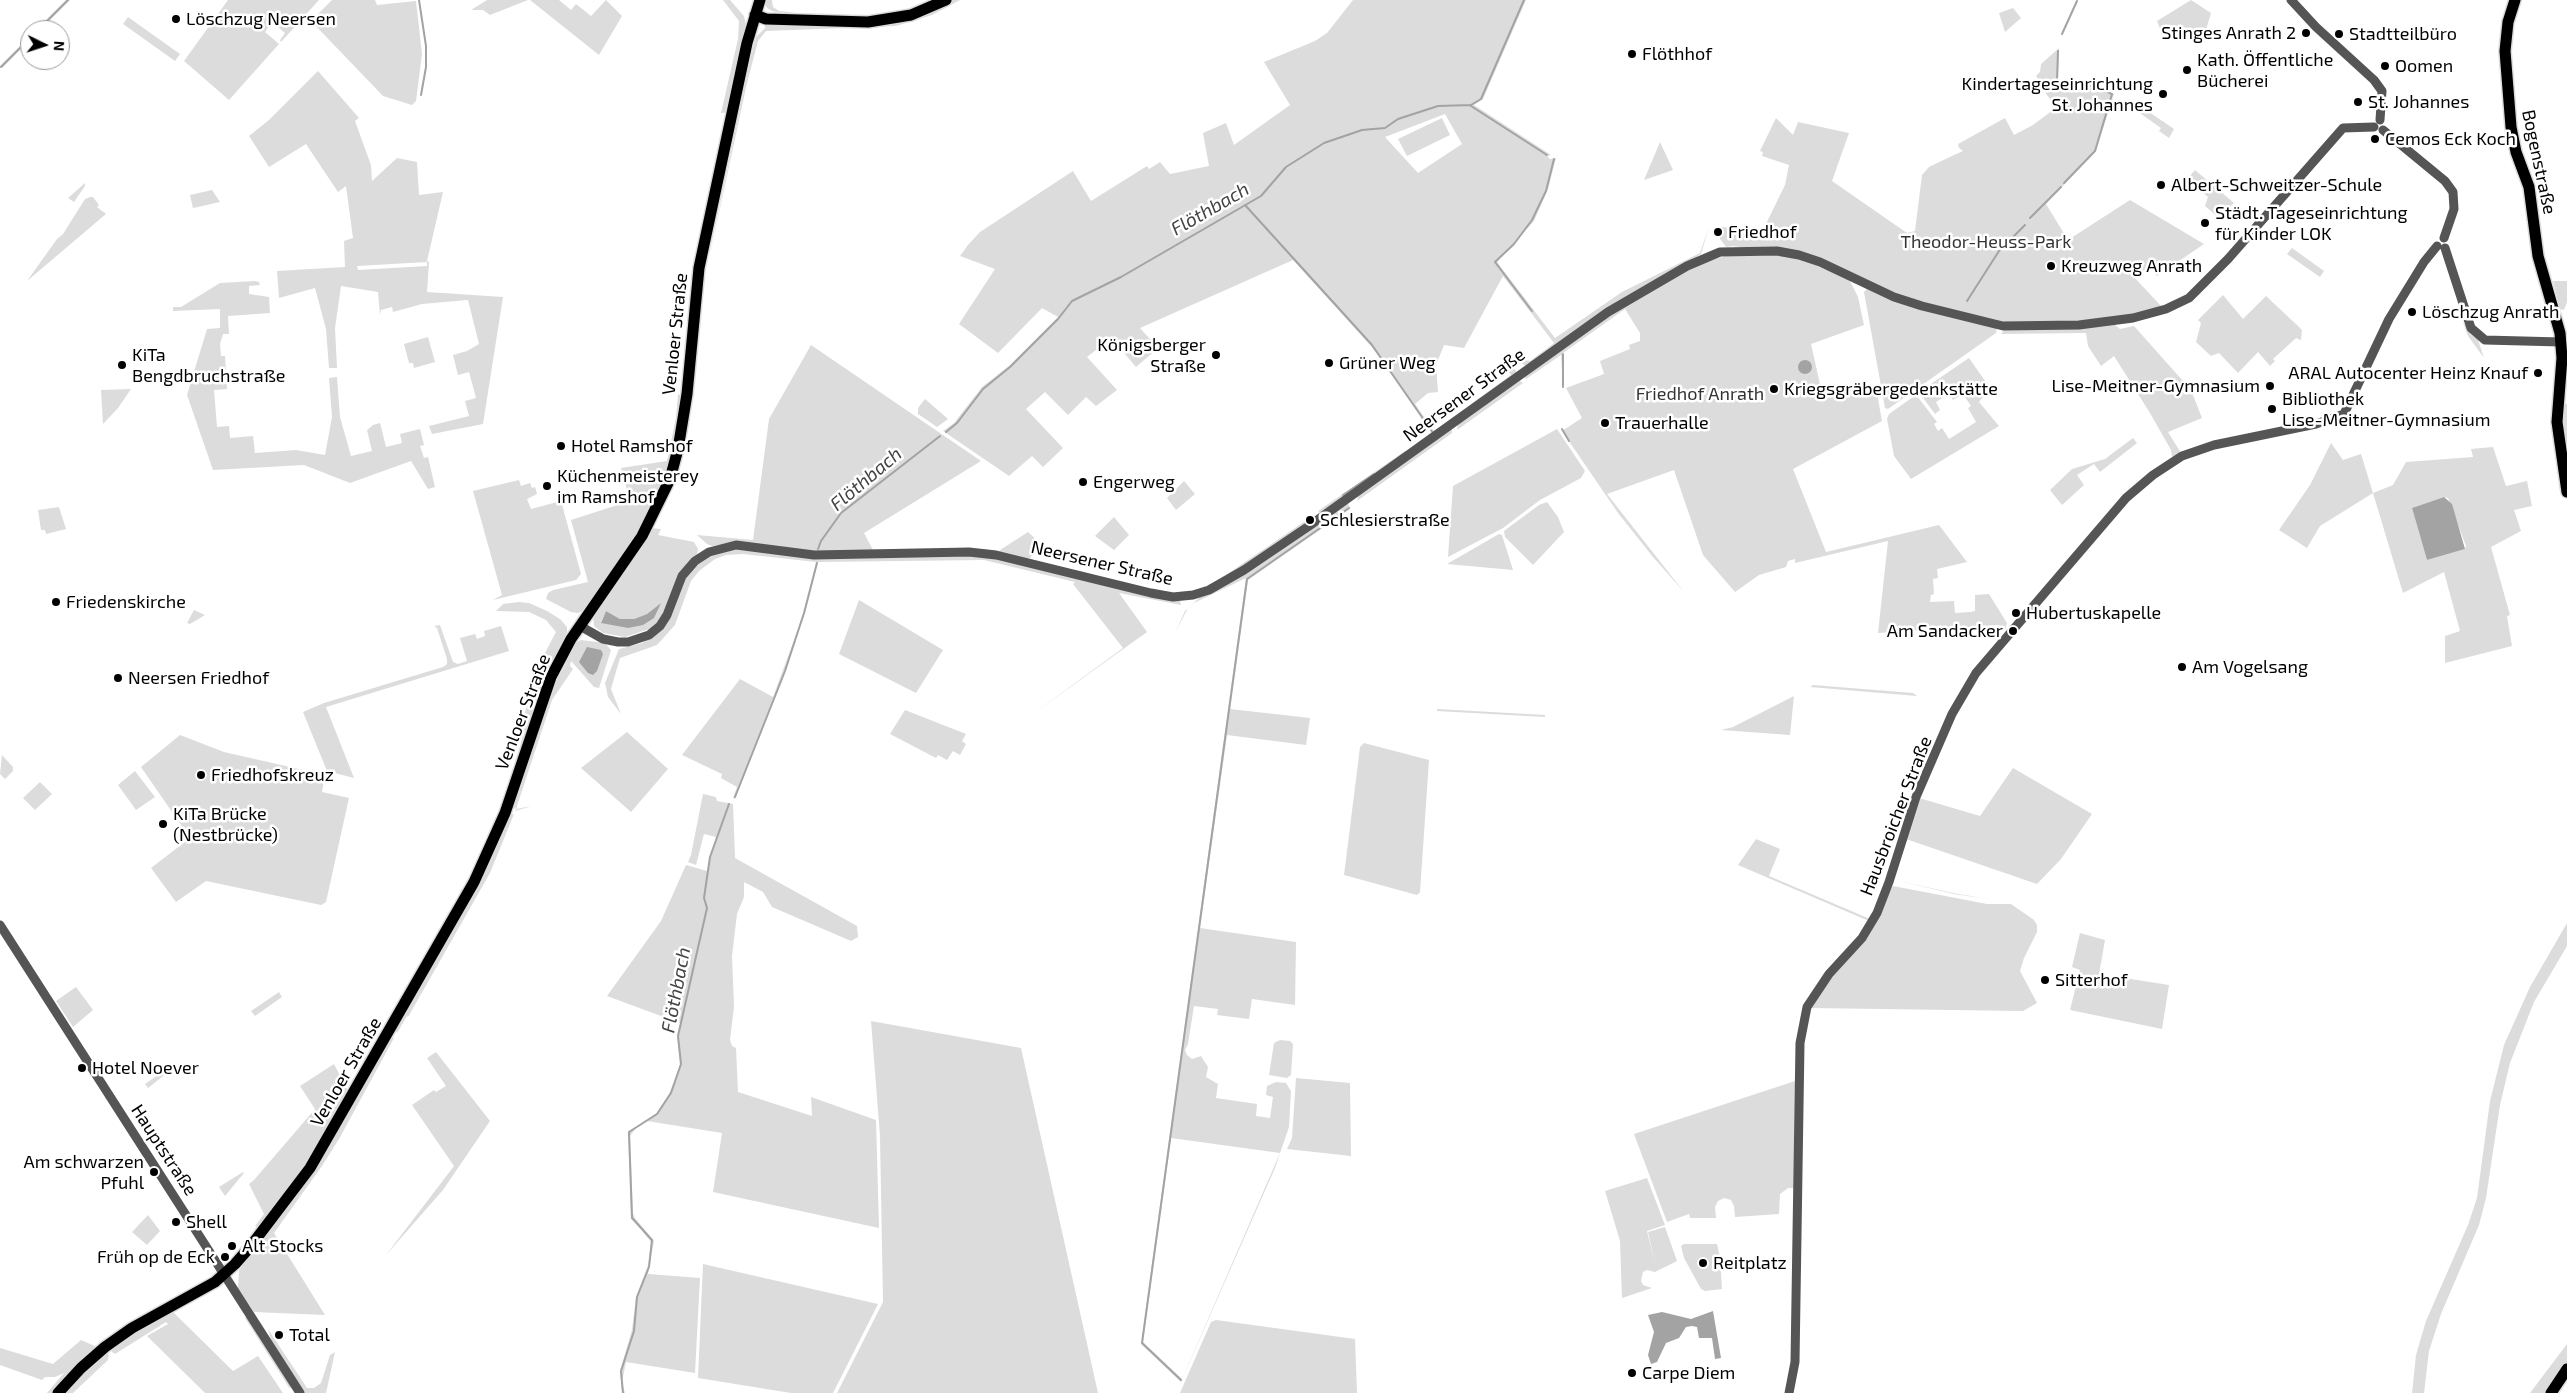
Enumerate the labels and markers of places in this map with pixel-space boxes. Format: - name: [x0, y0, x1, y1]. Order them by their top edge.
- place label: Löschzug Neersen: [186, 8, 336, 30]
- marker: Löschzug Neersen: [170, 13, 182, 25]
- place label: Stinges Anrath 2: [2161, 22, 2296, 44]
- place label: Stadtteilbüro: [2349, 23, 2457, 45]
- marker: Stinges Anrath 2: [2300, 27, 2312, 39]
- marker: Stadtteilbüro: [2333, 28, 2345, 40]
- place label: Flöthhof: [1642, 43, 1712, 65]
- marker: Flöthhof: [1626, 48, 1638, 60]
- place label: Kath. Öffentliche Bücherei: [2197, 49, 2333, 92]
- place label: Oomen: [2395, 55, 2453, 77]
- marker: Oomen: [2379, 60, 2391, 72]
- marker: Kath. Öffentliche Bücherei: [2181, 64, 2193, 76]
- place label: Kindertageseinrichtung St. Johannes: [1962, 73, 2153, 116]
- marker: Kindertageseinrichtung St. Johannes: [2157, 88, 2169, 100]
- place label: St. Johannes: [2368, 91, 2469, 113]
- marker: St. Johannes: [2352, 96, 2364, 108]
- place label: Cemos Eck Koch: [2385, 128, 2516, 150]
- marker: Cemos Eck Koch: [2369, 133, 2381, 145]
- place label: Albert-Schweitzer-Schule: [2171, 174, 2382, 196]
- marker: Albert-Schweitzer-Schule: [2155, 179, 2167, 191]
- place label: Städt. Tageseinrichtung für Kinder LOK: [2215, 202, 2408, 244]
- marker: Städt. Tageseinrichtung für Kinder LOK: [2199, 217, 2211, 229]
- place label: Friedhof: [1728, 221, 1797, 243]
- marker: Friedhof: [1712, 226, 1724, 238]
- place label: Kreuzweg Anrath: [2061, 255, 2202, 277]
- marker: Kreuzweg Anrath: [2045, 260, 2057, 272]
- place label: Löschzug Anrath: [2422, 301, 2559, 323]
- marker: Löschzug Anrath: [2406, 306, 2418, 318]
- place label: Königsberger Straße: [1097, 334, 1206, 376]
- place label: KiTa Bengdbruchstraße: [132, 344, 285, 386]
- marker: Königsberger Straße: [1210, 349, 1222, 361]
- place label: Grüner Weg: [1339, 352, 1436, 374]
- marker: Grüner Weg: [1323, 357, 1335, 369]
- marker: KiTa Bengdbruchstraße: [116, 359, 128, 371]
- place label: ARAL Autocenter Heinz Knauf: [2288, 362, 2528, 384]
- marker: ARAL Autocenter Heinz Knauf: [2532, 367, 2544, 379]
- place label: Lise-Meitner-Gymnasium: [2051, 375, 2260, 397]
- place label: Kriegsgräbergedenkstätte: [1784, 378, 1998, 400]
- marker: Lise-Meitner-Gymnasium: [2264, 380, 2276, 392]
- marker: Kriegsgräbergedenkstätte: [1768, 383, 1780, 395]
- place label: Bibliothek Lise-Meitner-Gymnasium: [2282, 388, 2491, 430]
- marker: Bibliothek Lise-Meitner-Gymnasium: [2266, 403, 2278, 415]
- place label: Trauerhalle: [1615, 412, 1709, 434]
- marker: Trauerhalle: [1599, 417, 1611, 429]
- place label: Hotel Ramshof: [571, 435, 693, 457]
- marker: Hotel Ramshof: [555, 440, 567, 452]
- place label: Küchenmeisterey im Ramshof: [557, 465, 699, 508]
- place label: Engerweg: [1093, 471, 1175, 493]
- marker: Engerweg: [1077, 476, 1089, 488]
- marker: Küchenmeisterey im Ramshof: [541, 480, 553, 492]
- place label: Schlesierstraße: [1320, 509, 1450, 531]
- marker: Schlesierstraße: [1304, 514, 1316, 526]
- place label: Friedenskirche: [66, 591, 186, 613]
- marker: Friedenskirche: [50, 596, 62, 608]
- place label: Hubertuskapelle: [2026, 602, 2161, 624]
- marker: Hubertuskapelle: [2010, 607, 2022, 619]
- place label: Am Sandacker: [1887, 620, 2003, 642]
- marker: Am Sandacker: [2007, 625, 2019, 637]
- place label: Am Vogelsang: [2192, 656, 2308, 678]
- marker: Am Vogelsang: [2176, 661, 2188, 673]
- place label: Neersen Friedhof: [128, 667, 269, 689]
- marker: Neersen Friedhof: [112, 672, 124, 684]
- place label: Friedhofskreuz: [211, 764, 334, 786]
- marker: Friedhofskreuz: [195, 769, 207, 781]
- place label: KiTa Brücke (Nestbrücke): [173, 803, 278, 846]
- marker: KiTa Brücke (Nestbrücke): [157, 818, 169, 830]
- place label: Sitterhof: [2055, 969, 2128, 991]
- marker: Sitterhof: [2039, 974, 2051, 986]
- place label: Hotel Noever: [92, 1057, 199, 1079]
- marker: Hotel Noever: [76, 1062, 88, 1074]
- place label: Am schwarzen Pfuhl: [23, 1151, 144, 1194]
- marker: Am schwarzen Pfuhl: [148, 1166, 160, 1178]
- place label: Shell: [186, 1211, 227, 1233]
- marker: Shell: [170, 1216, 182, 1228]
- place label: Alt Stocks: [242, 1235, 323, 1257]
- marker: Alt Stocks: [226, 1240, 238, 1252]
- place label: Früh op de Eck: [97, 1246, 215, 1268]
- marker: Früh op de Eck: [219, 1251, 231, 1263]
- place label: Reitplatz: [1713, 1252, 1787, 1274]
- marker: Reitplatz: [1697, 1257, 1709, 1269]
- place label: Total: [289, 1324, 330, 1346]
- marker: Total: [273, 1329, 285, 1341]
- place label: Carpe Diem: [1642, 1362, 1735, 1384]
- marker: Carpe Diem: [1626, 1367, 1638, 1379]

